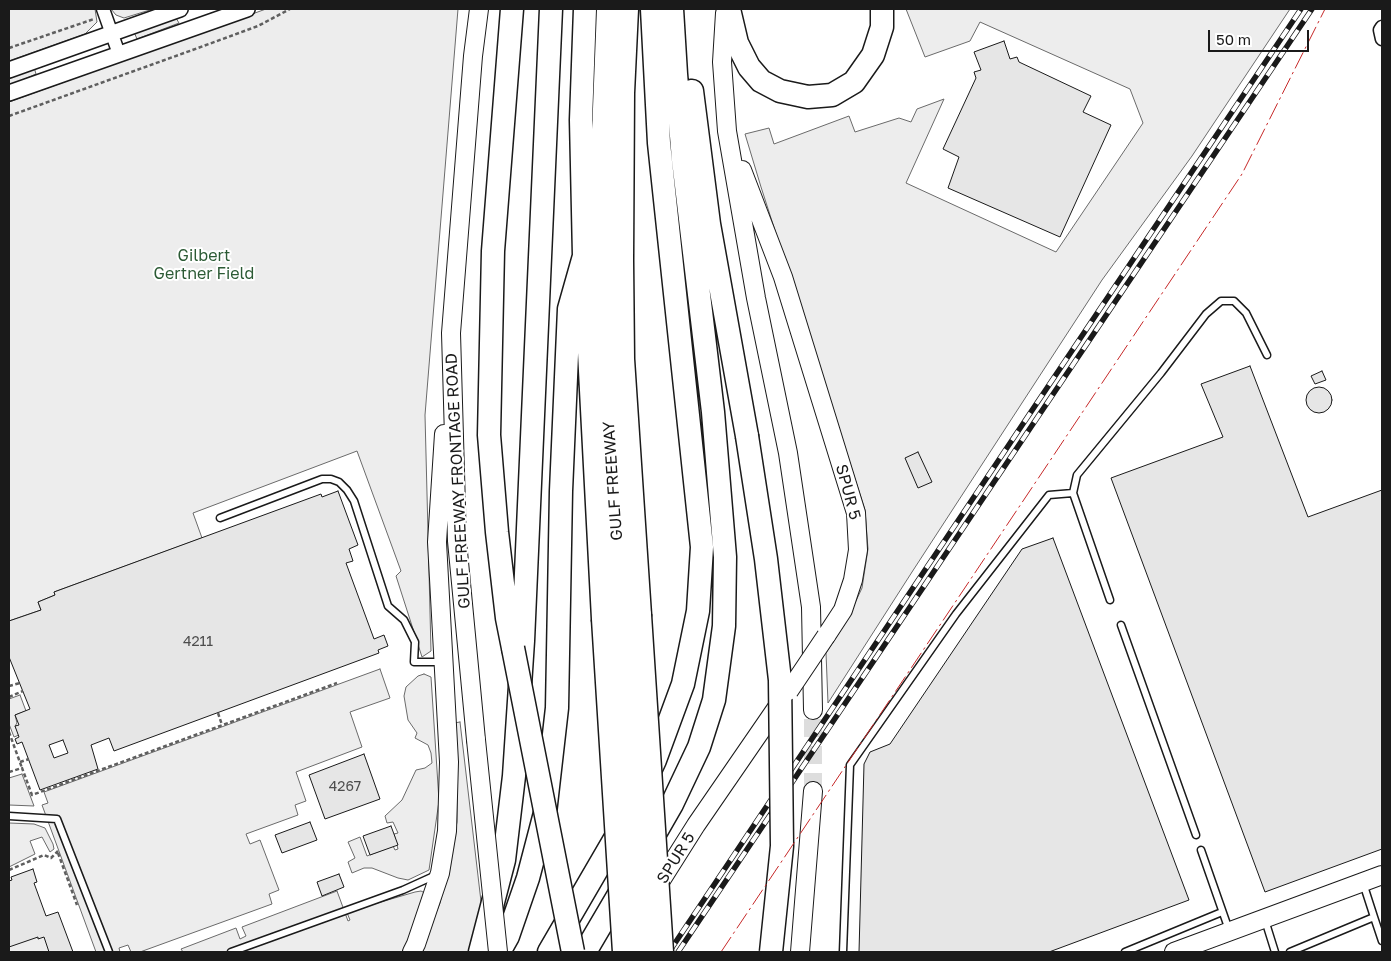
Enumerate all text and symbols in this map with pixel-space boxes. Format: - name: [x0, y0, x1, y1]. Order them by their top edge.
- scale bar: [1211, 20, 1312, 52]
- text: 50 m: [1216, 30, 1251, 48]
- park label: Gilbert Gertner Field: [154, 246, 254, 284]
- street label: GULF FREEWAY FRONTAGE ROAD: [442, 353, 474, 609]
- street label: GULF FREEWAY: [599, 421, 627, 541]
- street label: SPUR 5: [831, 462, 865, 522]
- house number: 4211: [183, 634, 213, 650]
- house number: 4267: [329, 779, 361, 795]
- street label: SPUR 5: [653, 829, 699, 887]

